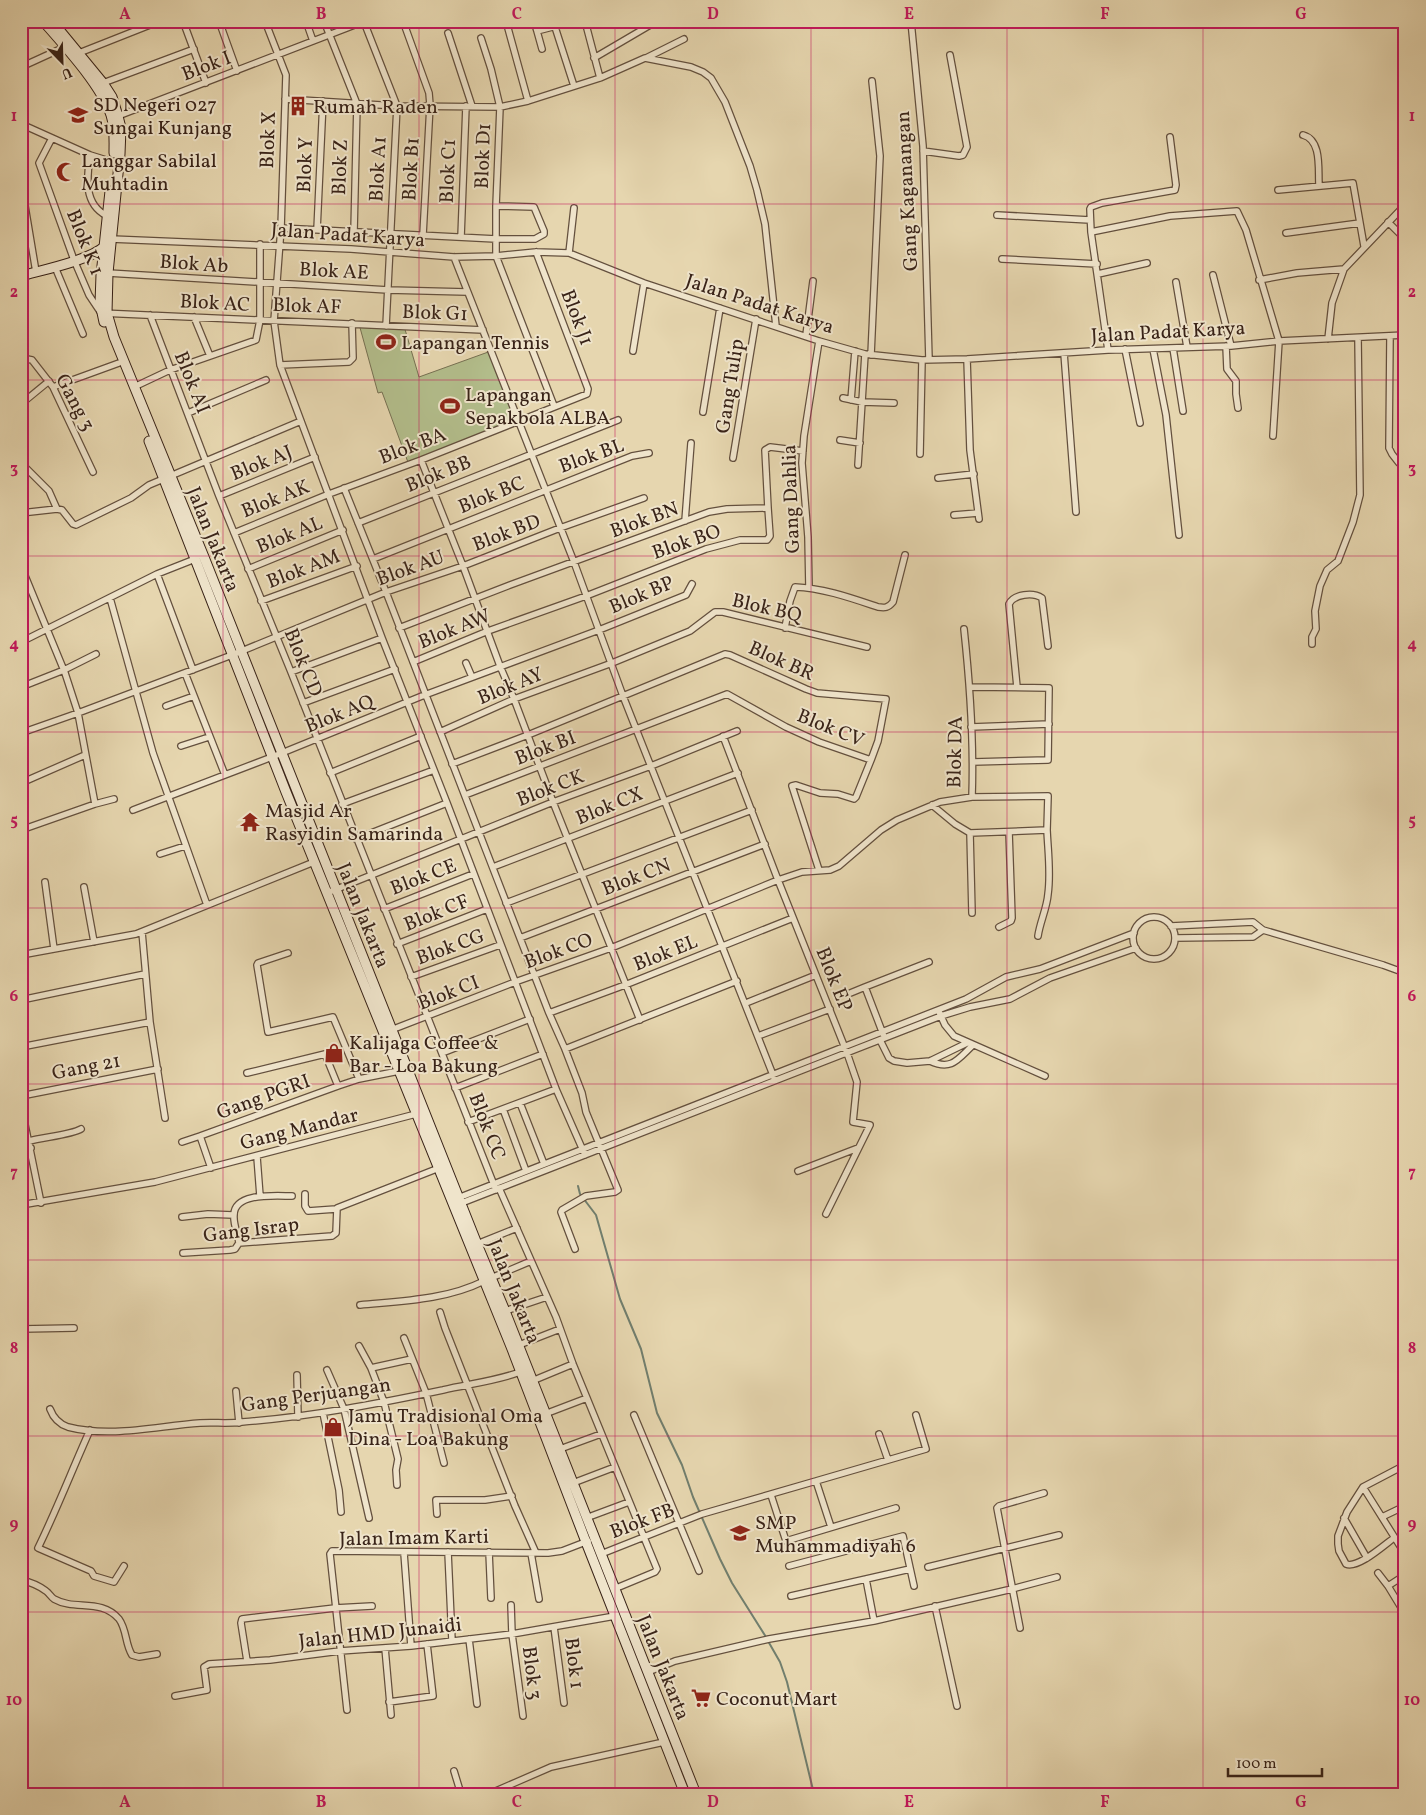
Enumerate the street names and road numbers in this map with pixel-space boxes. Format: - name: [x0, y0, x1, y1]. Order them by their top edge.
- street label: Blok I: [178, 45, 235, 89]
- street label: Gang Kaganangan: [890, 110, 926, 272]
- street label: Blok X: [254, 111, 284, 169]
- street label: Blok D1: [469, 123, 499, 190]
- street label: Blok Y: [291, 136, 321, 193]
- street label: Blok A1: [363, 136, 395, 203]
- street label: Blok B1: [396, 136, 428, 202]
- street label: Blok Z: [326, 138, 356, 196]
- street label: Blok C1: [434, 138, 464, 204]
- street label: Blok K 1: [58, 205, 110, 280]
- street label: Jalan Padat Karya: [270, 217, 426, 255]
- street label: Blok Ab: [159, 249, 229, 281]
- street label: Blok AE: [298, 256, 370, 288]
- street label: Jalan Padat Karya: [682, 268, 837, 342]
- street label: Blok J1: [553, 286, 600, 350]
- street label: Blok AC: [179, 288, 251, 320]
- street label: Blok AF: [272, 292, 342, 322]
- street label: Blok G1: [401, 299, 468, 329]
- street label: Jalan Padat Karya: [1090, 315, 1246, 351]
- street label: Gang Tulip: [710, 337, 752, 436]
- street label: Blok AI: [166, 347, 216, 418]
- street label: Gang 3: [48, 369, 101, 436]
- street label: Blok BA: [375, 421, 450, 472]
- street label: Blok BL: [555, 432, 628, 482]
- street label: Blok AJ: [227, 439, 297, 489]
- street label: Gang Dahlia: [776, 444, 808, 554]
- street label: Blok BB: [402, 449, 476, 501]
- street label: Blok BC: [454, 470, 529, 522]
- street label: Blok AK: [237, 473, 315, 526]
- street label: Jalan Jakarta: [178, 483, 246, 597]
- street label: Blok BN: [606, 496, 683, 546]
- street label: Blok BD: [469, 508, 545, 560]
- street label: Blok AL: [252, 510, 327, 562]
- street label: Blok BO: [649, 518, 725, 568]
- street label: Blok AM: [263, 543, 344, 597]
- street label: Blok AU: [373, 544, 449, 594]
- street label: Blok BP: [605, 570, 678, 622]
- street label: Blok BQ: [729, 587, 806, 631]
- street label: Blok AW: [414, 603, 495, 657]
- street label: Blok CD: [276, 624, 329, 701]
- street label: Blok BR: [744, 635, 819, 689]
- street label: Blok AY: [474, 661, 548, 713]
- street label: Blok AQ: [301, 688, 380, 741]
- street label: Blok CV: [792, 703, 868, 755]
- street label: Blok DA: [941, 716, 971, 788]
- street label: Blok BI: [511, 724, 580, 773]
- street label: Blok CK: [513, 763, 589, 815]
- street label: Blok CX: [572, 781, 648, 833]
- street label: Blok CE: [387, 852, 461, 903]
- street label: Blok CN: [598, 852, 675, 904]
- street label: Jalan Jakarta: [328, 859, 396, 973]
- street label: Blok CF: [400, 888, 474, 940]
- street label: Blok CG: [413, 923, 489, 973]
- street label: Blok CO: [521, 927, 597, 977]
- street label: Blok EL: [629, 928, 702, 979]
- street label: Blok EP: [808, 943, 859, 1016]
- street label: Blok CI: [414, 969, 484, 1018]
- street label: Gang 21: [50, 1048, 123, 1088]
- street label: Gang PGRI: [213, 1068, 314, 1128]
- street label: Blok CC: [461, 1089, 512, 1164]
- street label: Gang Mandar: [237, 1102, 362, 1158]
- street label: Gang Israp: [202, 1211, 301, 1251]
- street label: Jalan Jakarta: [479, 1235, 547, 1349]
- street label: Gang Perjuangan: [240, 1372, 393, 1420]
- street label: Blok FB: [606, 1497, 679, 1547]
- street label: Jalan Imam Karti: [339, 1524, 489, 1554]
- street label: Jalan Jakarta: [628, 1611, 696, 1725]
- street label: Jalan HMD Junaidi: [297, 1612, 463, 1656]
- street label: Blok 1: [556, 1636, 590, 1691]
- street label: Blok 3: [514, 1645, 548, 1702]

